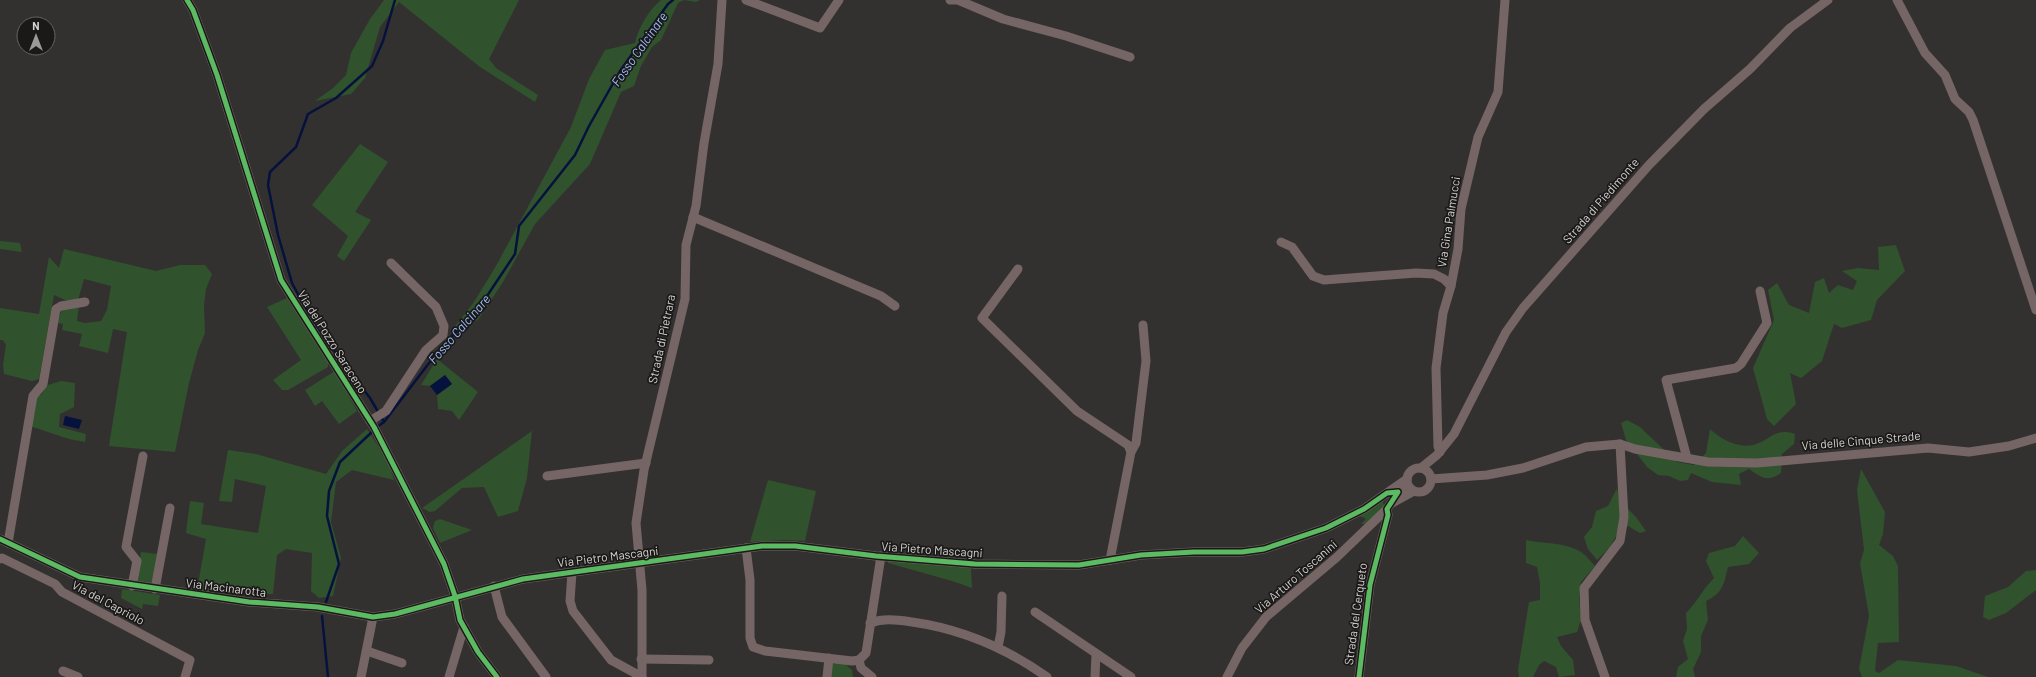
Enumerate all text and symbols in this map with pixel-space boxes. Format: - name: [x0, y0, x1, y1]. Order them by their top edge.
- water label: Fosso Calcinare: [608, 9, 671, 89]
- north arrow: [16, 16, 56, 56]
- text: N: [32, 19, 40, 32]
- street label: Strada di Piedimonte: [1559, 155, 1641, 246]
- street label: Via Gina Palmucci: [1434, 175, 1462, 268]
- street label: Via del Pozzo Saraceno: [295, 287, 370, 396]
- water label: Fosso Calcinare: [424, 291, 494, 367]
- street label: Strada di Pietrara: [645, 293, 677, 385]
- street label: Via delle Cinque Strade: [1801, 428, 1921, 452]
- street label: Via Arturo Toscanini: [1251, 537, 1339, 616]
- street label: Via Pietro Mascagni: [881, 538, 983, 560]
- street label: Via Pietro Mascagni: [557, 543, 659, 569]
- street label: Strada del Cerqueto: [1341, 562, 1369, 666]
- street label: Via Macinarotta: [185, 575, 267, 599]
- street label: Via del Capriolo: [70, 577, 147, 627]

